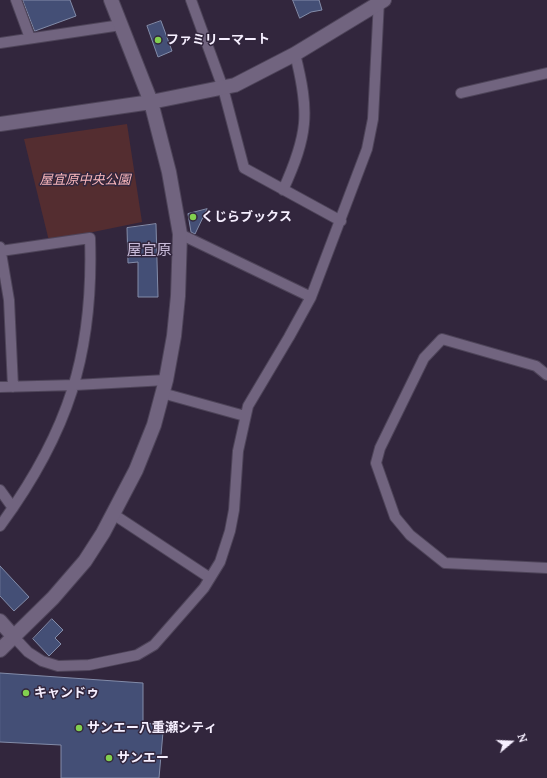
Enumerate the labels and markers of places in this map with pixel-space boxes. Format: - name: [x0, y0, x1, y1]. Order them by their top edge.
- place label: ファミリーマート: [166, 32, 270, 48]
- marker: ファミリーマート: [153, 35, 163, 45]
- place label: くじらブックス: [201, 209, 292, 225]
- marker: くじらブックス: [188, 212, 198, 222]
- place label: キャンドゥ: [34, 685, 99, 701]
- marker: キャンドゥ: [21, 688, 31, 698]
- place label: サンエー八重瀬シティ: [87, 720, 217, 736]
- marker: サンエー八重瀬シティ: [74, 723, 84, 733]
- place label: サンエー: [117, 750, 169, 766]
- marker: サンエー: [104, 753, 114, 763]

